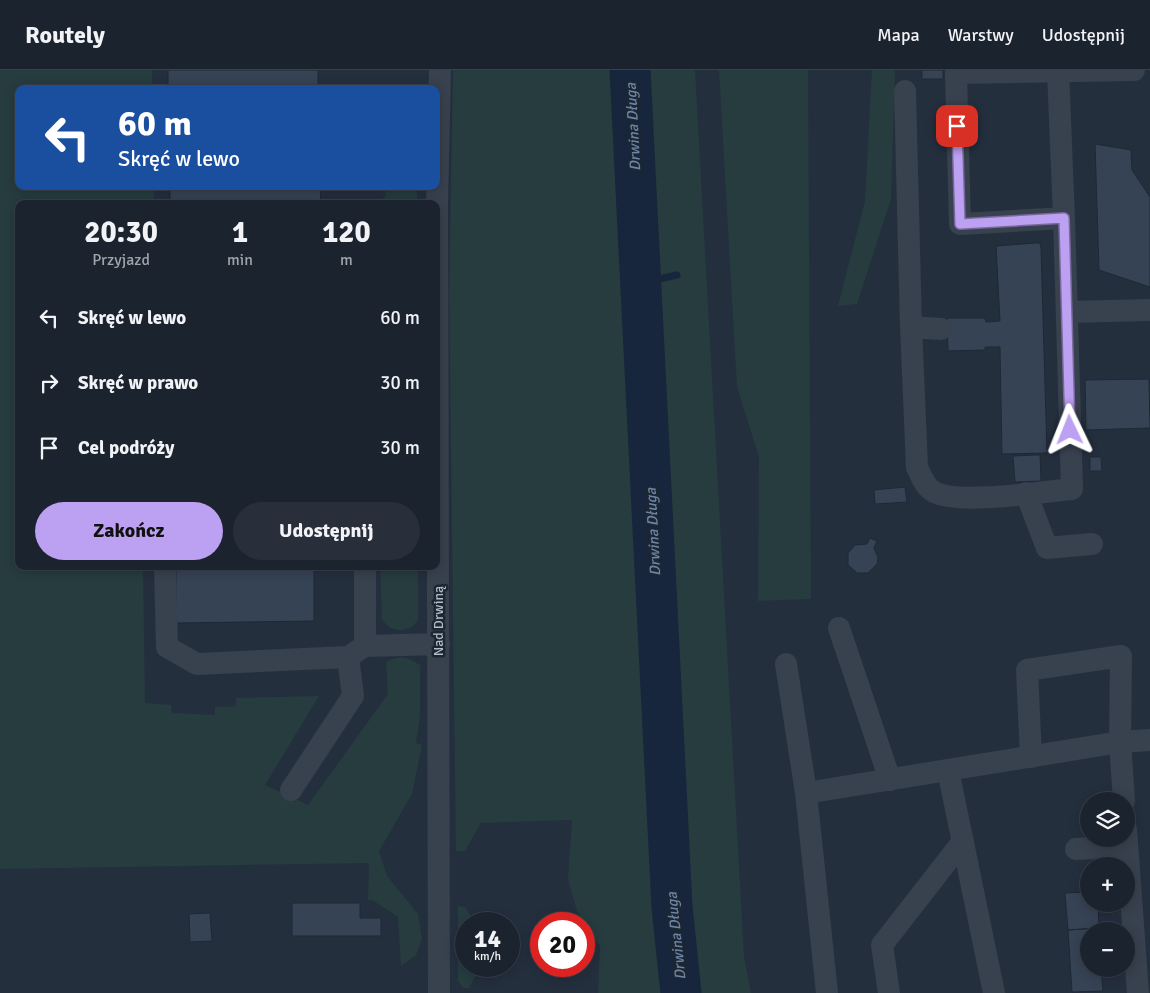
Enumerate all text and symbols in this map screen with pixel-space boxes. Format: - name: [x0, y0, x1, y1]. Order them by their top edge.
- text: Routely: [25, 20, 105, 50]
- text: Mapa: [877, 24, 920, 46]
- text: Warstwy: [948, 24, 1014, 46]
- text: Udostępnij: [1042, 24, 1125, 46]
- water label: Drwina Długa: [622, 82, 644, 172]
- text: 60 m: [118, 102, 192, 145]
- icon: left: [35, 105, 100, 170]
- pin: [936, 105, 978, 147]
- icon: arrive: [943, 112, 971, 140]
- text: Skręć w lewo: [118, 145, 240, 172]
- text: 20:30: [84, 214, 158, 251]
- text: 1: [232, 214, 248, 251]
- text: 120: [322, 214, 371, 251]
- text: Przyjazd: [92, 250, 150, 270]
- text: min: [227, 250, 253, 270]
- text: m: [340, 250, 353, 270]
- icon: left: [35, 304, 63, 332]
- text: Skręć w lewo: [78, 306, 186, 330]
- text: 60 m: [380, 306, 420, 330]
- icon: right: [35, 369, 63, 397]
- text: Skręć w prawo: [78, 371, 198, 395]
- text: 30 m: [380, 371, 420, 395]
- position arrow: [1043, 403, 1095, 455]
- icon: arrive: [35, 434, 63, 462]
- text: Cel podróży: [78, 436, 174, 460]
- text: 30 m: [380, 436, 420, 460]
- water label: Drwina Długa: [642, 487, 664, 577]
- button: Zakończ: [35, 502, 223, 560]
- button: Udostępnij: [233, 502, 420, 560]
- street label: Nad Drwiną: [430, 586, 447, 656]
- map controls: [1080, 792, 1135, 977]
- button: layers: [1080, 792, 1135, 847]
- button: +: [1080, 857, 1135, 912]
- water label: Drwina Długa: [662, 891, 690, 981]
- speed limit sign: 20: [530, 912, 595, 977]
- button: −: [1080, 922, 1135, 977]
- text: 14: [474, 923, 501, 954]
- text: km/h: [474, 949, 501, 964]

